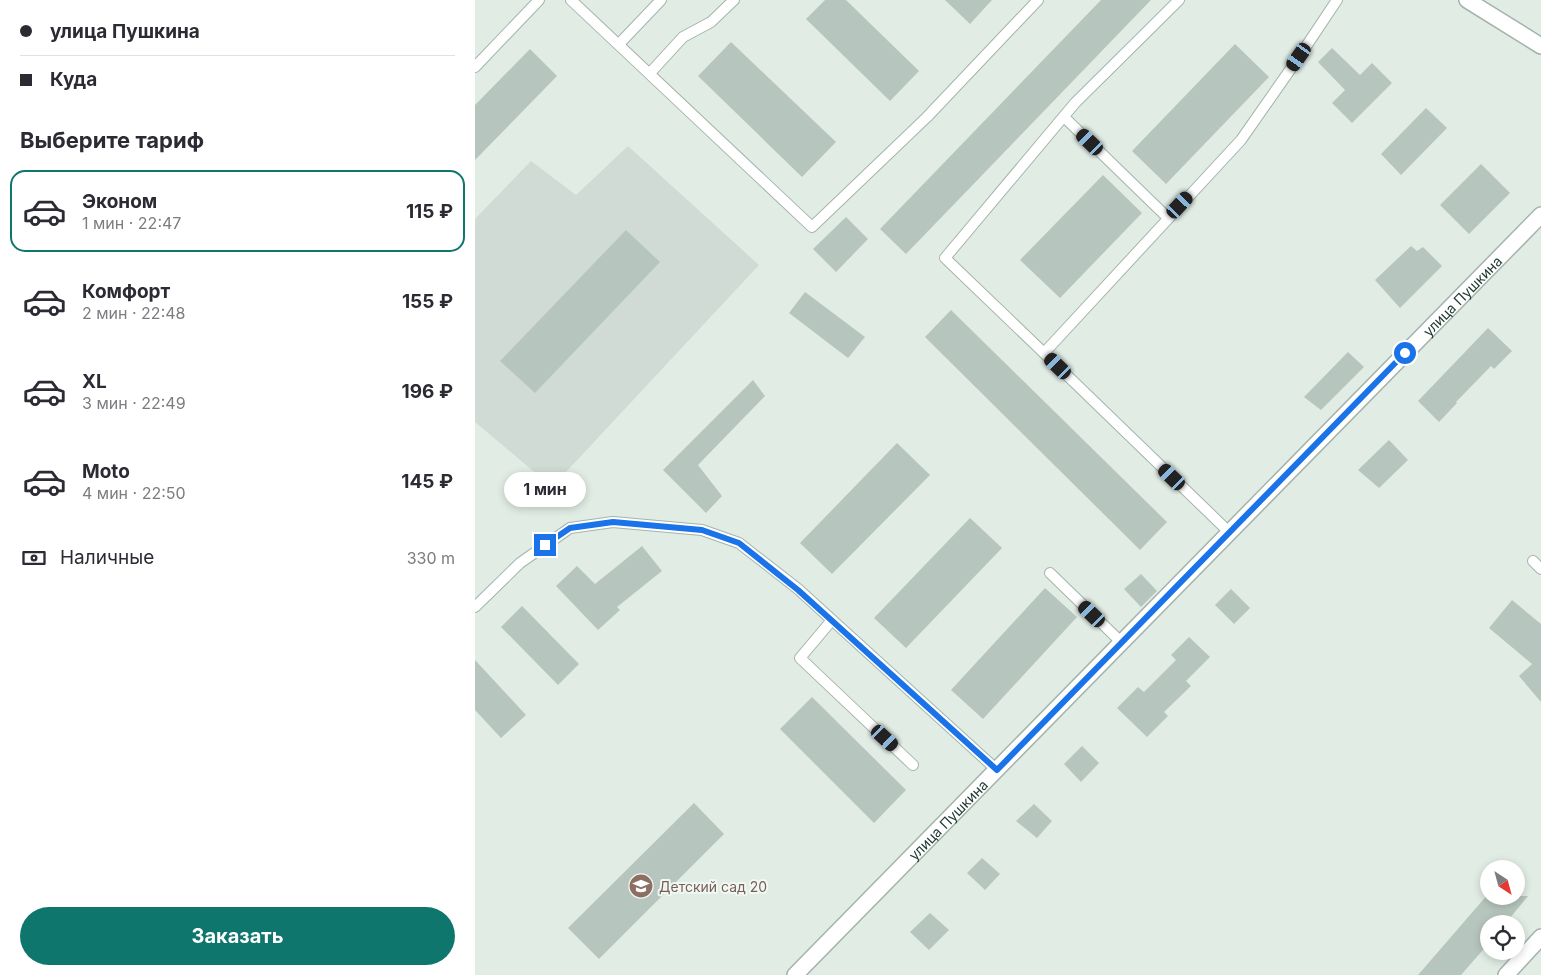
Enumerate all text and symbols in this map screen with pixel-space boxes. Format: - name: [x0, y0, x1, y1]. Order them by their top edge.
- text: улица Пушкина: [50, 20, 200, 43]
- car: [1284, 40, 1313, 74]
- text: Куда: [50, 68, 97, 91]
- car: [1074, 126, 1106, 158]
- text: Выберите тариф: [20, 127, 204, 153]
- icon: car: [22, 189, 67, 234]
- car: [1164, 189, 1195, 221]
- text: Эконом: [82, 190, 157, 213]
- text: 115 ₽: [406, 200, 453, 223]
- text: 1 мин · 22:47: [82, 213, 181, 233]
- street label: улица Пушкина: [1419, 252, 1505, 339]
- icon: car: [22, 279, 67, 324]
- text: Комфорт: [82, 280, 170, 303]
- text: 155 ₽: [402, 290, 453, 313]
- text: 2 мин · 22:48: [82, 303, 185, 323]
- route start: [1394, 342, 1416, 364]
- car: [1042, 350, 1074, 382]
- icon: car: [22, 369, 67, 414]
- text: XL: [82, 370, 107, 393]
- text: 196 ₽: [402, 380, 453, 403]
- text: 3 мин · 22:49: [82, 393, 186, 413]
- icon: car: [22, 459, 67, 504]
- text: Moto: [82, 460, 130, 483]
- car: [1156, 461, 1188, 493]
- text: 145 ₽: [401, 470, 453, 493]
- callout: 1 мин: [504, 472, 586, 508]
- text: 1 мин: [523, 479, 567, 499]
- text: 4 мин · 22:50: [82, 483, 186, 503]
- route end: [534, 534, 556, 556]
- icon: cash: [20, 544, 48, 572]
- text: Наличные: [60, 546, 154, 569]
- text: 330 m: [407, 548, 455, 568]
- car: [1076, 598, 1108, 630]
- car: [868, 722, 901, 754]
- street label: улица Пушкина: [905, 776, 991, 863]
- north arrow: [1480, 860, 1525, 905]
- map controls: [1480, 860, 1525, 960]
- school or university icon: Детский сад 20: [628, 873, 654, 899]
- place label: Детский сад 20: [659, 878, 767, 895]
- button: Заказать: [20, 907, 455, 965]
- button: locate: [1480, 915, 1525, 960]

